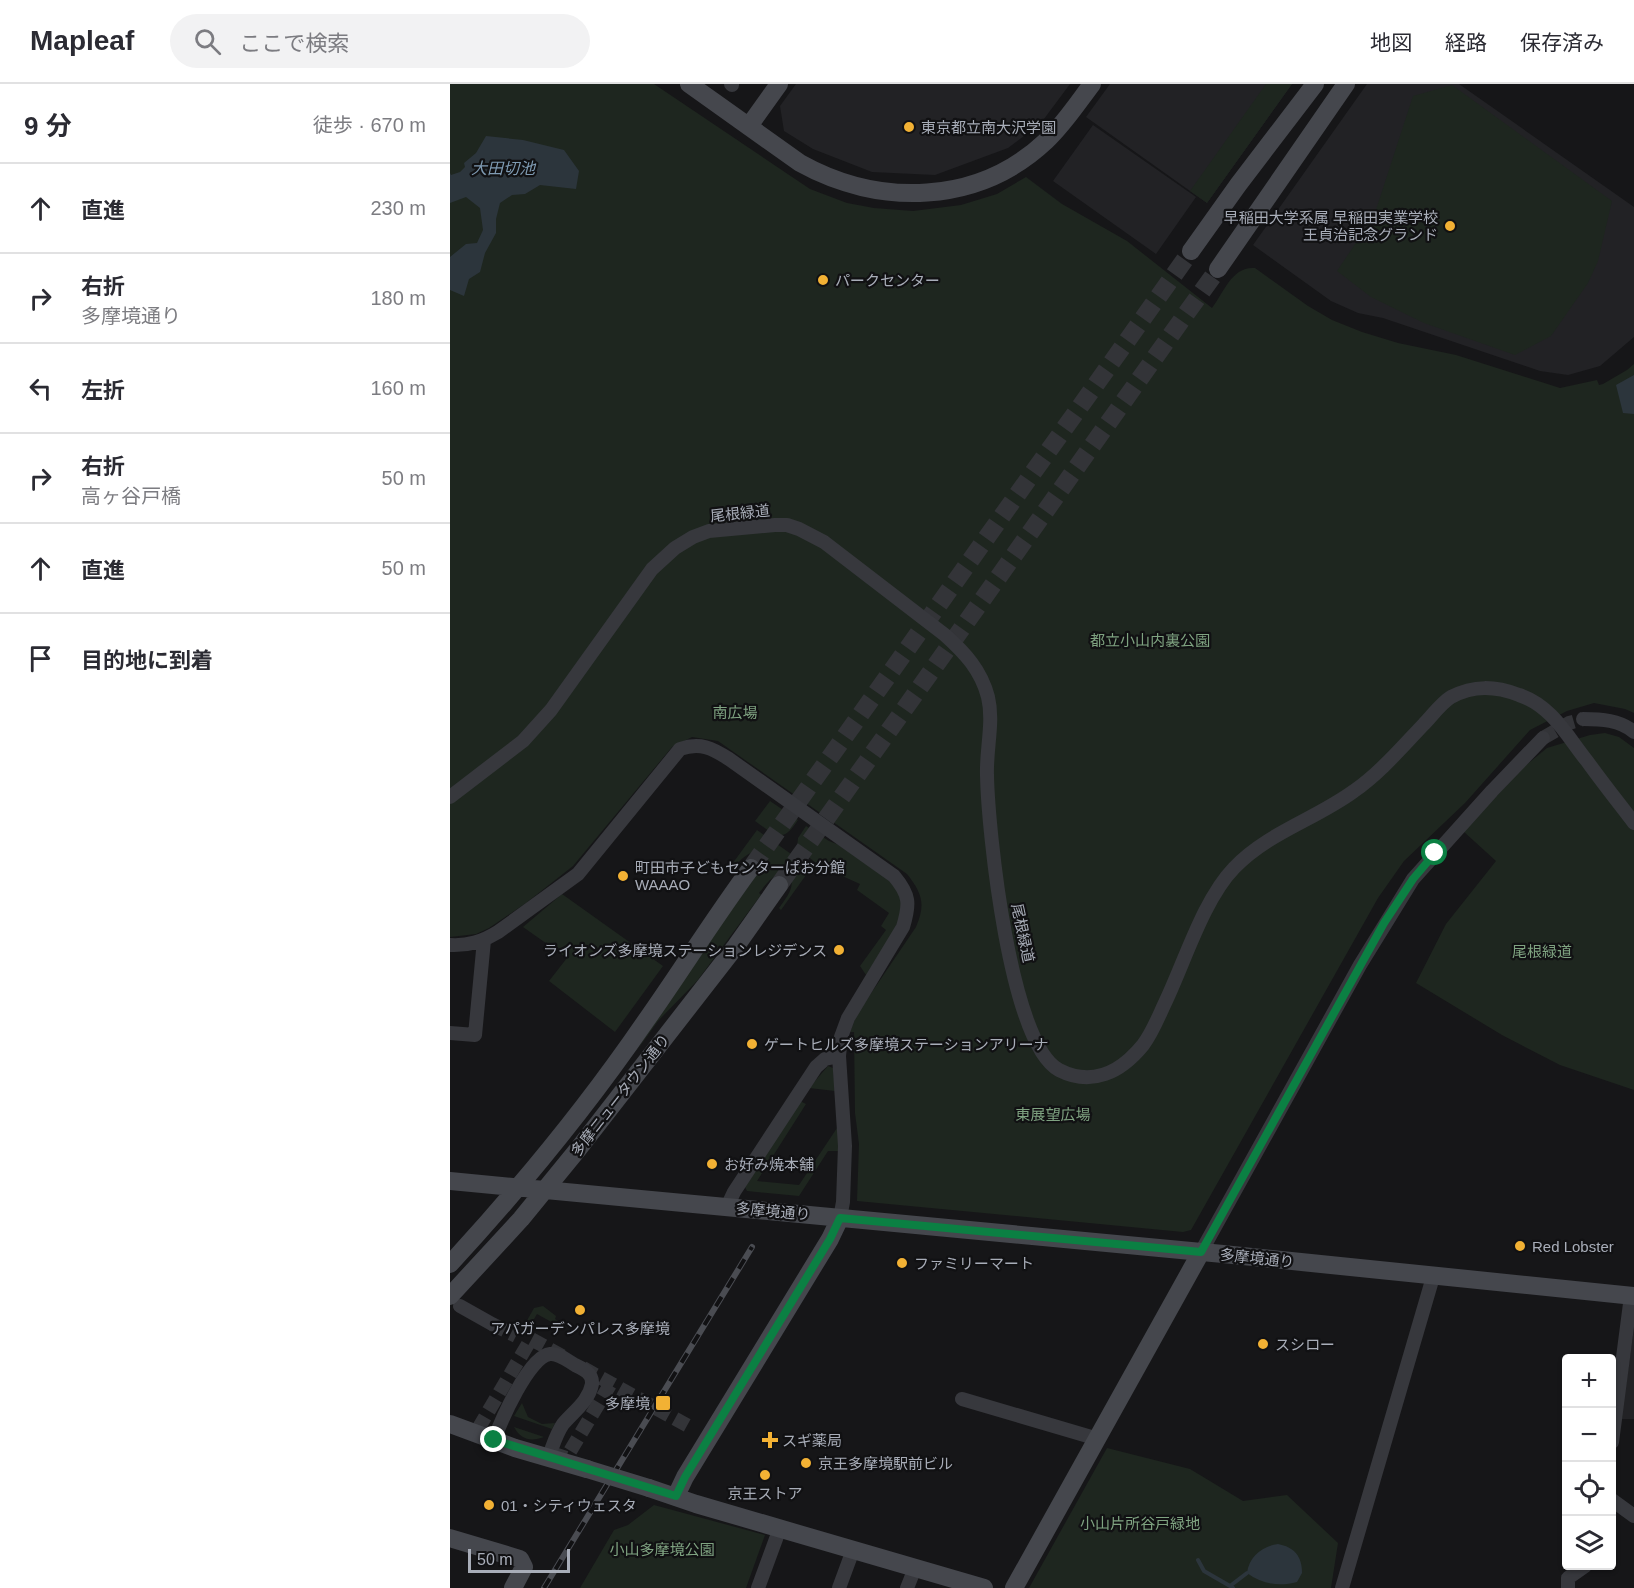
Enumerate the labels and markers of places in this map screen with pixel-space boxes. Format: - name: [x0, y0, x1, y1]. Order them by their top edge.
- place label: 東京都立南大沢学園: [921, 119, 1056, 136]
- marker: 東京都立南大沢学園: [902, 120, 916, 134]
- place label: 早稲田大学系属 早稲田実業学校 王貞治記念グランド: [1224, 209, 1438, 243]
- marker: 早稲田大学系属 早稲田実業学校 王貞治記念グランド: [1443, 219, 1457, 233]
- place label: パークセンター: [835, 272, 940, 289]
- marker: パークセンター: [816, 273, 830, 287]
- place label: 町田市子どもセンターぱお分館 WAAAO: [635, 859, 845, 893]
- marker: 町田市子どもセンターぱお分館 WAAAO: [616, 869, 630, 883]
- place label: ライオンズ多摩境ステーションレジデンス: [543, 942, 827, 959]
- marker: ライオンズ多摩境ステーションレジデンス: [832, 943, 846, 957]
- place label: ゲートヒルズ多摩境ステーションアリーナ: [764, 1036, 1049, 1053]
- marker: ゲートヒルズ多摩境ステーションアリーナ: [745, 1037, 759, 1051]
- place label: お好み焼本舗: [724, 1156, 814, 1173]
- marker: お好み焼本舗: [705, 1157, 719, 1171]
- place label: Red Lobster: [1532, 1238, 1614, 1255]
- marker: Red Lobster: [1513, 1239, 1527, 1253]
- place label: ファミリーマート: [914, 1255, 1034, 1272]
- marker: ファミリーマート: [895, 1256, 909, 1270]
- marker: アパガーデンパレス多摩境: [573, 1303, 587, 1317]
- place label: アパガーデンパレス多摩境: [490, 1320, 670, 1337]
- place label: スシロー: [1275, 1336, 1335, 1353]
- marker: スシロー: [1256, 1337, 1270, 1351]
- marker: 多摩境: [654, 1394, 672, 1412]
- place label: 多摩境: [605, 1395, 650, 1412]
- place label: スギ薬局: [782, 1432, 842, 1449]
- marker: スギ薬局: [763, 1433, 777, 1447]
- place label: 京王多摩境駅前ビル: [818, 1455, 953, 1472]
- marker: 京王多摩境駅前ビル: [799, 1456, 813, 1470]
- marker: 京王ストア: [758, 1468, 772, 1482]
- place label: 京王ストア: [727, 1485, 803, 1502]
- place label: 01・シティウェスタ: [501, 1497, 637, 1514]
- marker: 01・シティウェスタ: [482, 1498, 496, 1512]

